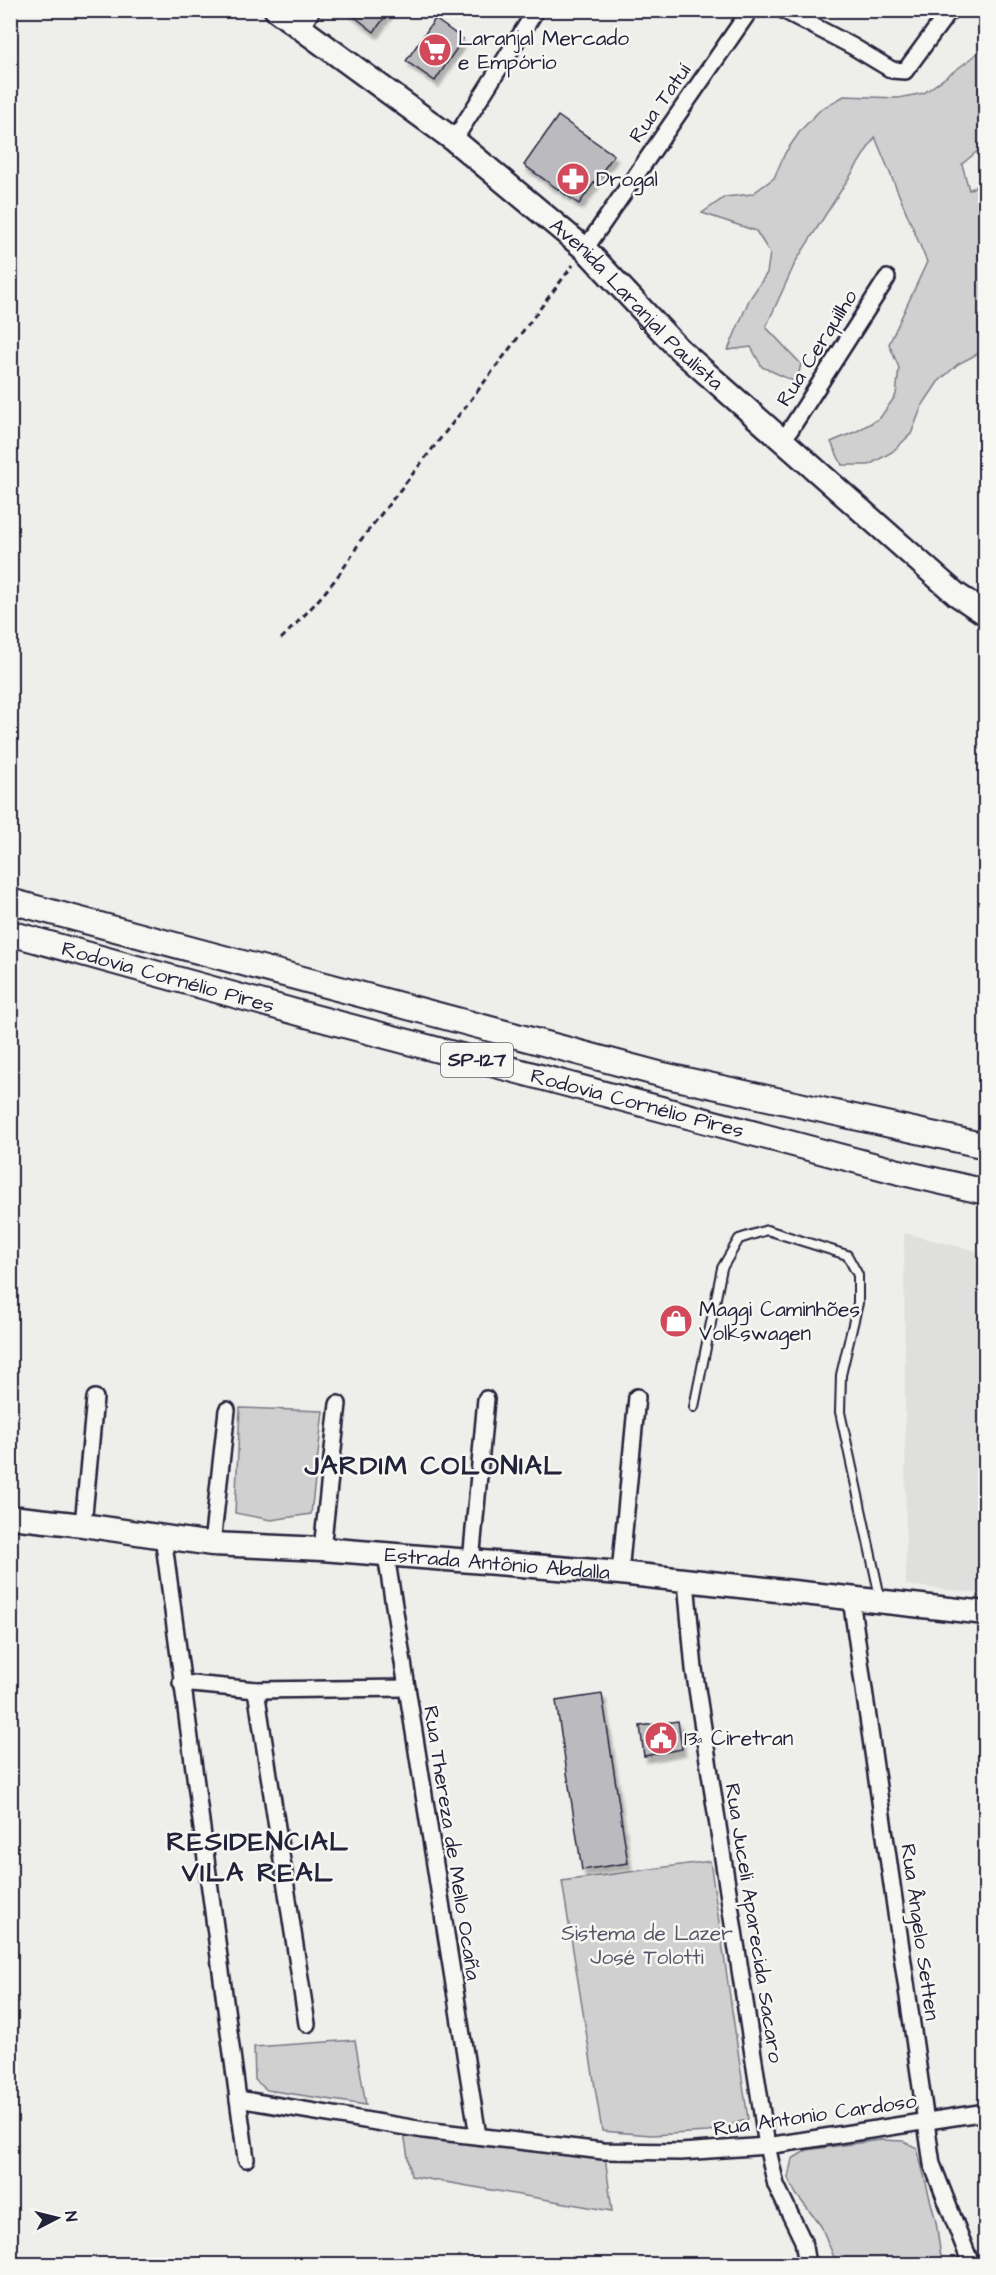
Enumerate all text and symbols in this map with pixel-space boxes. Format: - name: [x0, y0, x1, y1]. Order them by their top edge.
- place label: Laranjal Mercado e Empório: [458, 24, 629, 78]
- supermarket icon: Laranjal Mercado e Empório: [417, 32, 453, 68]
- street label: Rua Tatuí: [622, 57, 698, 149]
- pharmacy icon: Drogal: [555, 161, 591, 197]
- place label: Drogal: [596, 165, 658, 196]
- street label: Avenida Laranjal Paulista: [543, 211, 730, 397]
- street label: Rua Cerquilho: [770, 284, 865, 412]
- street label: Rodovia Cornélio Pires: [58, 933, 278, 1020]
- road number: SP-127: [441, 1043, 513, 1077]
- street label: Rodovia Cornélio Pires: [528, 1061, 747, 1145]
- place label: Maggi Caminhões Volkswagen: [699, 1295, 860, 1350]
- shop icon: Maggi Caminhões Volkswagen: [658, 1303, 694, 1339]
- district label: JARDIM COLONIAL: [303, 1447, 564, 1485]
- street label: Estrada Antônio Abdalla: [384, 1540, 612, 1587]
- street label: Rua Thereza de Mello Ocaña: [416, 1704, 488, 1983]
- public building icon: 13ª Ciretran: [643, 1720, 679, 1756]
- place label: 13ª Ciretran: [684, 1724, 793, 1753]
- street label: Rua Juceli Aparecida Sacaro: [717, 1781, 790, 2065]
- district label: RESIDENCIAL VILA REAL: [167, 1823, 349, 1892]
- street label: Rua Ângelo Setten: [891, 1842, 947, 2022]
- park label: Sistema de Lazer José Tolotti: [561, 1919, 733, 1972]
- street label: Rua Antonio Cardoso: [711, 2086, 919, 2144]
- north arrow: [27, 2188, 87, 2248]
- text: N: [59, 2210, 82, 2223]

